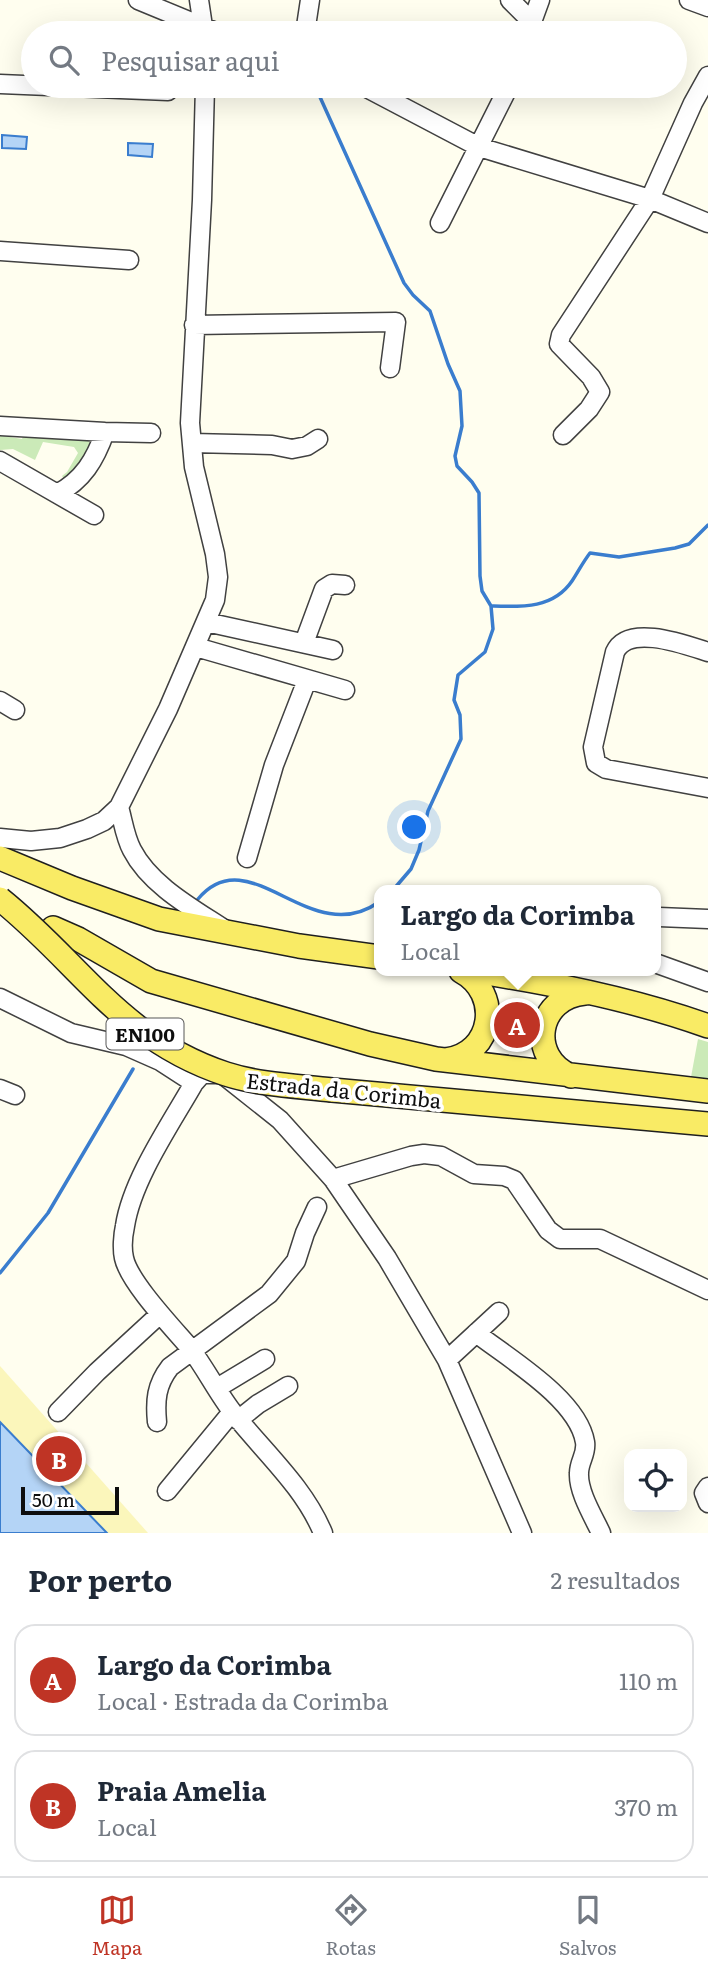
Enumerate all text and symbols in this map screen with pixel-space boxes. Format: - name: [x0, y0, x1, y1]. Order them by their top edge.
- search box: [21, 21, 687, 98]
- text: Pesquisar aqui: [101, 40, 279, 79]
- icon: search: [45, 41, 83, 79]
- your location: [397, 810, 431, 844]
- popup: [374, 885, 661, 976]
- text: Largo da Corimba: [400, 894, 635, 933]
- text: Local: [400, 933, 460, 967]
- pin: A: [494, 999, 540, 1051]
- road number: EN100: [106, 1018, 184, 1050]
- street label: Estrada da Corimba: [245, 1063, 444, 1115]
- pin: B: [36, 1433, 82, 1485]
- map controls: [624, 1449, 687, 1512]
- button: locate: [624, 1449, 687, 1512]
- scale bar: [21, 1484, 119, 1516]
- text: 50 m: [32, 1485, 75, 1513]
- text: Por perto: [28, 1557, 172, 1601]
- text: 2 resultados: [550, 1562, 680, 1596]
- text: Largo da Corimba: [97, 1644, 331, 1683]
- text: A: [44, 1663, 62, 1697]
- text: 110 m: [619, 1663, 678, 1697]
- text: Local · Estrada da Corimba: [97, 1683, 388, 1717]
- text: Praia Amelia: [97, 1770, 266, 1809]
- text: B: [45, 1789, 61, 1823]
- text: 370 m: [614, 1789, 678, 1823]
- text: Local: [97, 1809, 157, 1843]
- tab: Mapa: [92, 1891, 142, 1961]
- tab: Rotas: [326, 1891, 376, 1961]
- tab: Salvos: [559, 1891, 616, 1961]

